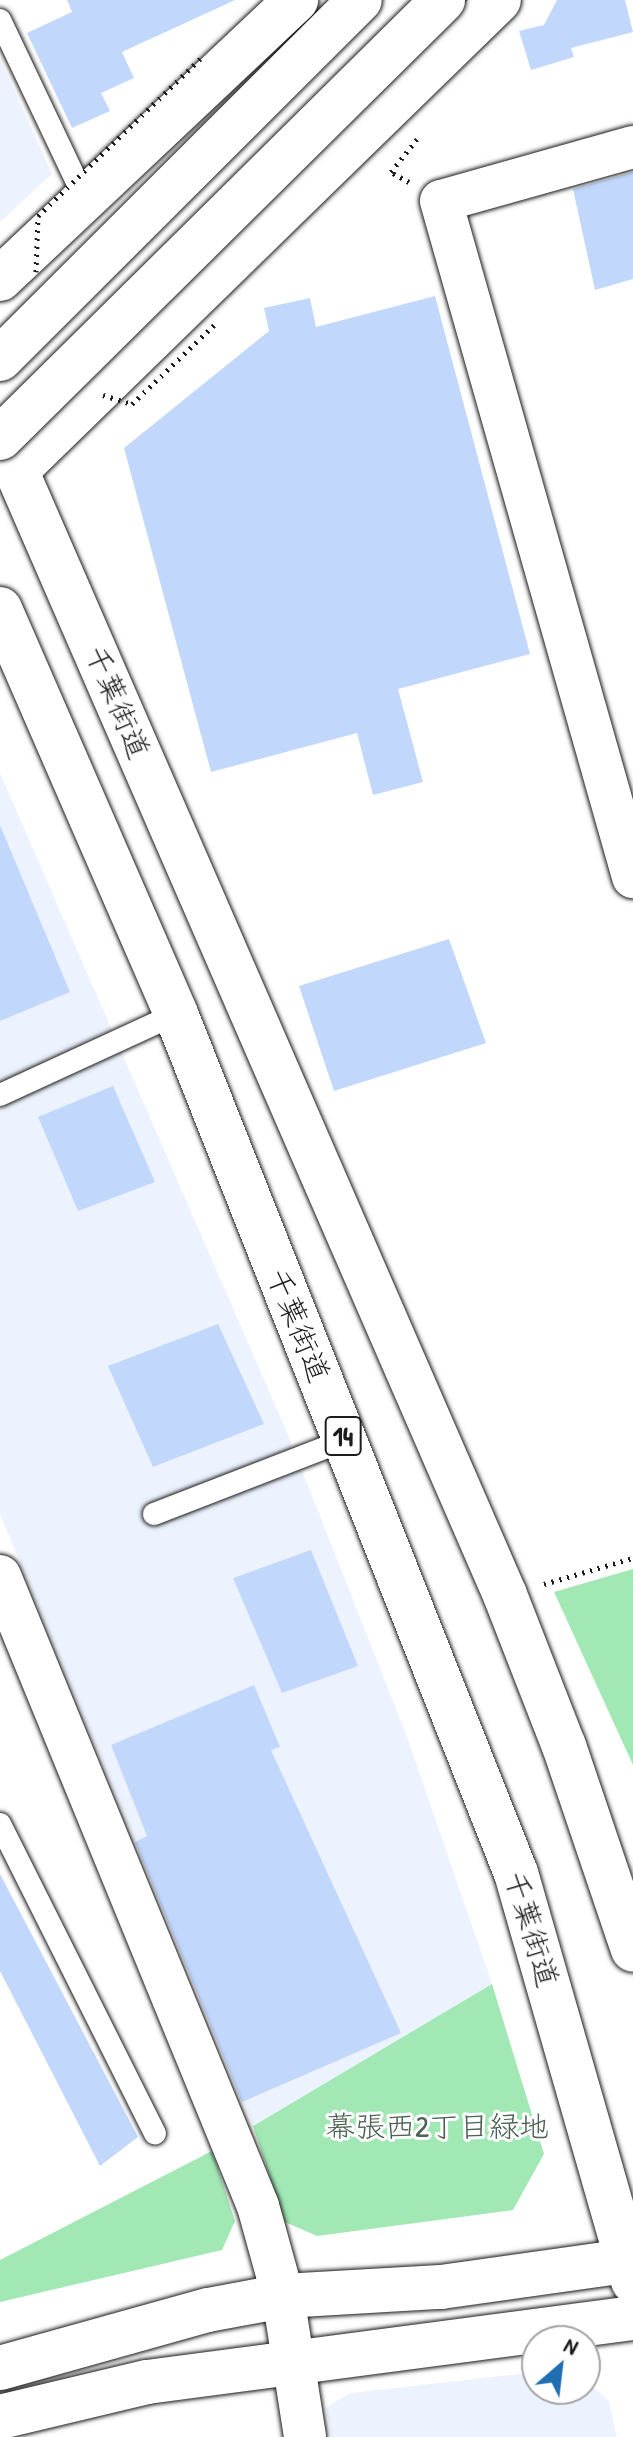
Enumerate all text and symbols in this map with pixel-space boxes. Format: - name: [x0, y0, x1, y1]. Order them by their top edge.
- street label: 千葉街道: [78, 640, 158, 764]
- street label: 千葉街道: [260, 1263, 338, 1387]
- road number: 14: [323, 1412, 363, 1460]
- street label: 千葉街道: [497, 1866, 567, 1992]
- park label: 幕張西2丁目緑地: [325, 2108, 549, 2144]
- north arrow: [521, 2325, 601, 2405]
- text: N: [559, 2330, 584, 2362]

